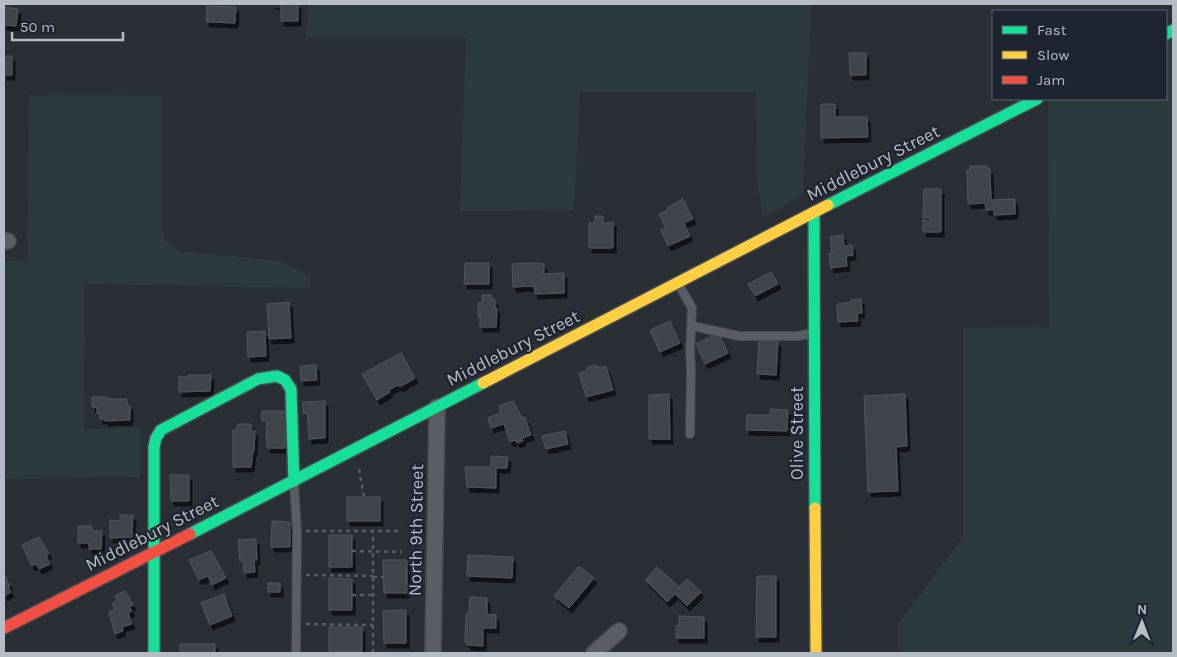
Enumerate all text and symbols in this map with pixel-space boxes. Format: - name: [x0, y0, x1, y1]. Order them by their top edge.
- scale bar: [12, 10, 124, 42]
- legend: [992, 10, 1167, 100]
- text: 50 m: [20, 18, 55, 36]
- text: Fast: [1037, 21, 1067, 39]
- text: Slow: [1037, 46, 1069, 64]
- text: Jam: [1037, 71, 1065, 89]
- street label: Middlebury Street: [803, 120, 943, 206]
- street label: Middlebury Street: [443, 305, 583, 391]
- street label: Olive Street: [786, 386, 808, 480]
- street label: North 9th Street: [404, 463, 428, 596]
- street label: Middlebury Street: [82, 490, 222, 576]
- north arrow: [1117, 597, 1167, 647]
- text: N: [1137, 601, 1147, 618]

